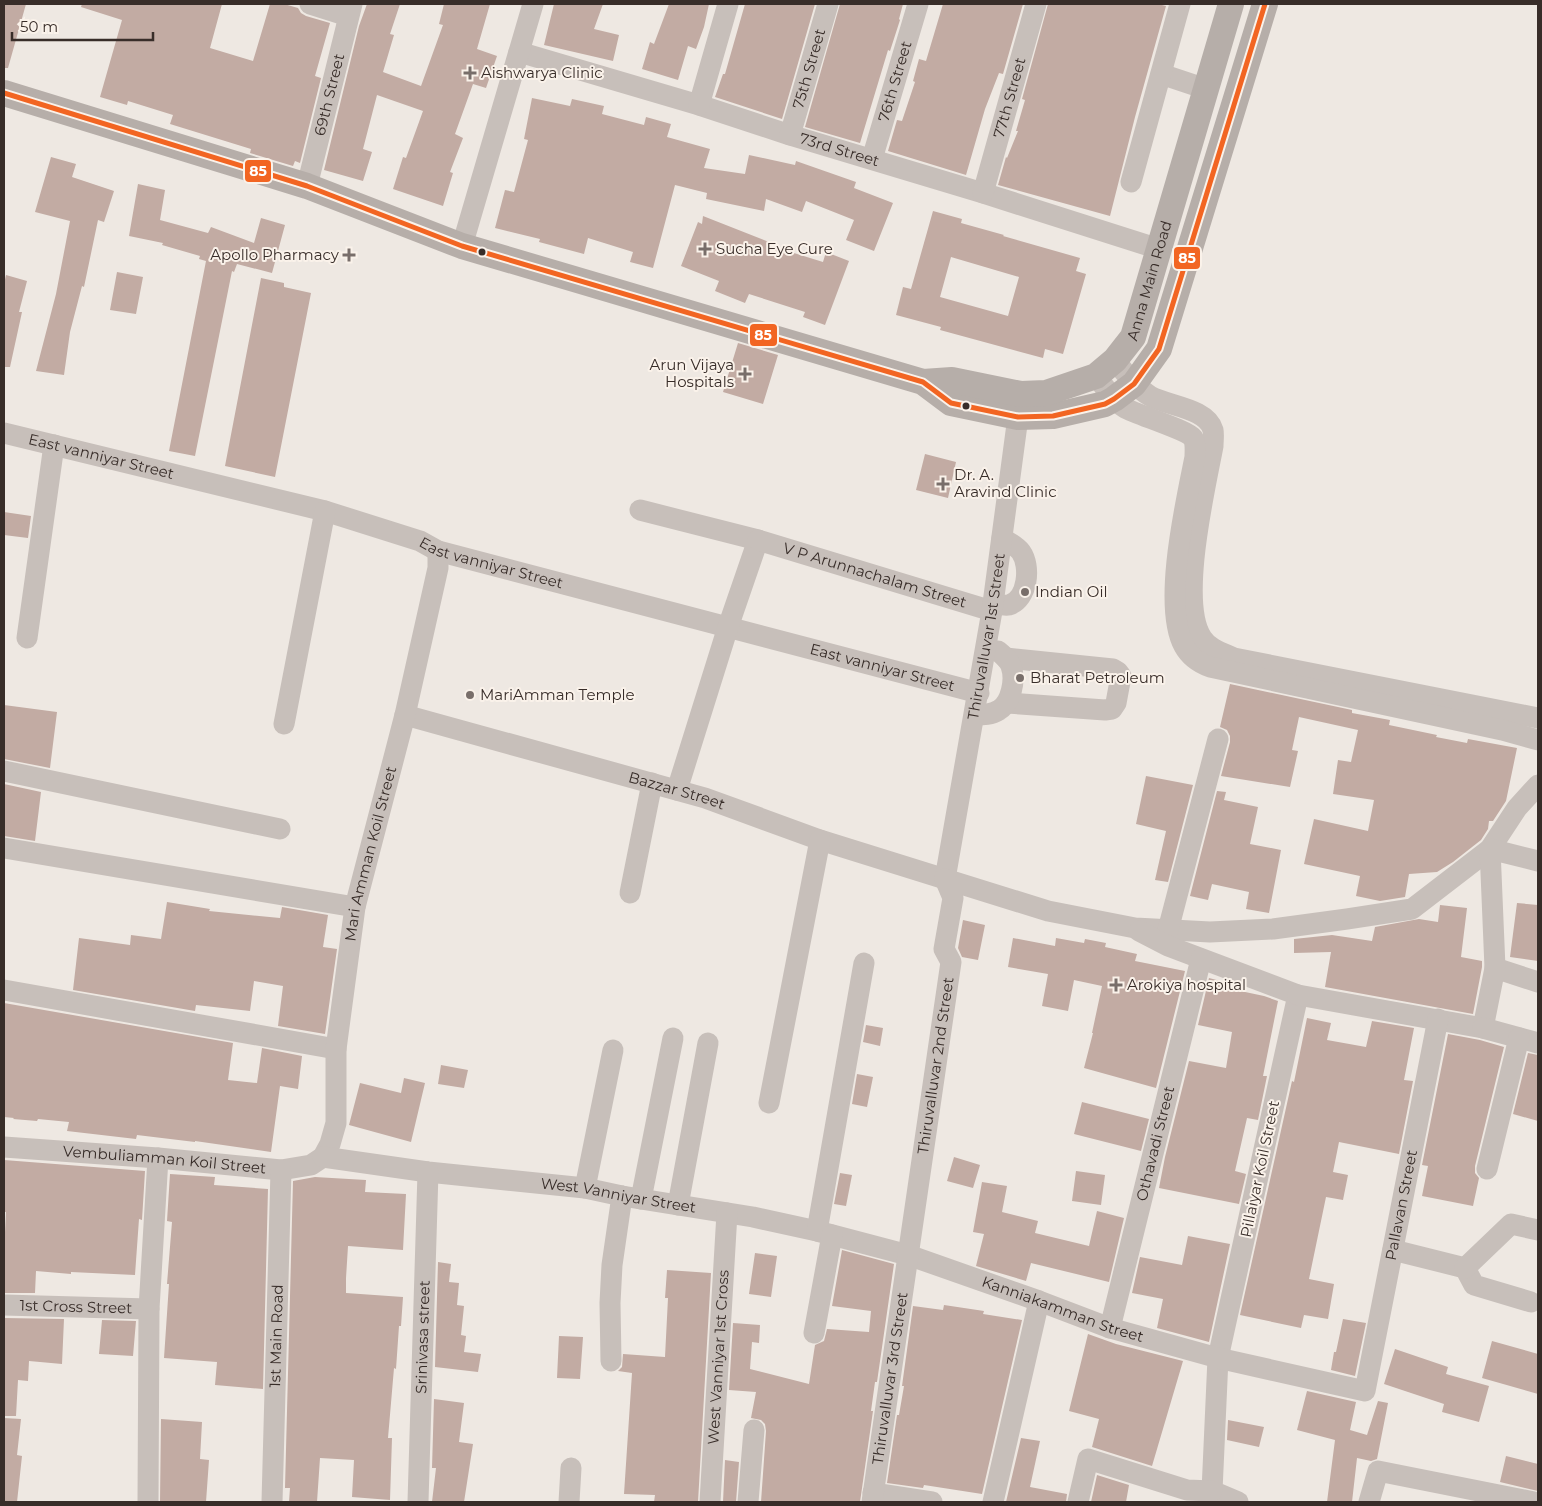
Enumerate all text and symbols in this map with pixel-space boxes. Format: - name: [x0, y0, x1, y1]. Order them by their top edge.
- scale bar: [12, 10, 154, 42]
- text: 50 m: [20, 17, 58, 36]
- street label: 75th Street: [788, 26, 829, 111]
- street label: 76th Street: [874, 39, 916, 124]
- street label: 69th Street: [310, 52, 348, 138]
- street label: 77th Street: [989, 55, 1030, 140]
- place label: Aishwarya Clinic: [481, 63, 603, 82]
- marker: Aishwarya Clinic: [463, 66, 477, 80]
- street label: 73rd Street: [797, 128, 882, 170]
- line badge: 85: [244, 159, 272, 183]
- text: 85: [249, 162, 267, 180]
- street label: Anna Main Road: [1122, 218, 1176, 343]
- place label: Sucha Eye Cure: [716, 239, 833, 258]
- marker: Sucha Eye Cure: [698, 242, 712, 256]
- place label: Apollo Pharmacy: [210, 245, 340, 264]
- line badge: 85: [1173, 246, 1201, 270]
- unlabelled marker: [477, 247, 487, 257]
- marker: Apollo Pharmacy: [343, 249, 355, 261]
- text: 85: [1178, 249, 1196, 267]
- line badge: 85: [749, 323, 778, 347]
- text: 85: [754, 326, 772, 344]
- place label: Arun Vijaya Hospitals: [649, 355, 734, 391]
- marker: Arun Vijaya Hospitals: [738, 367, 752, 381]
- unlabelled marker: [961, 401, 971, 411]
- street label: East vanniyar Street: [27, 429, 176, 483]
- place label: Dr. A. Aravind Clinic: [954, 465, 1057, 501]
- marker: Dr. A. Aravind Clinic: [936, 477, 950, 491]
- street label: East vanniyar Street: [416, 532, 565, 592]
- street label: V P Arunnachalam Street: [781, 538, 969, 612]
- street label: Thiruvalluvar 1st Street: [963, 552, 1009, 721]
- place label: Indian Oil: [1035, 582, 1107, 601]
- marker: Indian Oil: [1019, 586, 1031, 598]
- street label: East vanniyar Street: [808, 639, 957, 695]
- place label: Bharat Petroleum: [1030, 668, 1165, 687]
- marker: Bharat Petroleum: [1014, 672, 1026, 684]
- place label: MariAmman Temple: [480, 685, 635, 704]
- marker: MariAmman Temple: [464, 689, 476, 701]
- street label: Mari Amman Koil Street: [341, 764, 400, 942]
- street label: Bazzar Street: [626, 767, 728, 814]
- place label: Arokiya hospital: [1127, 975, 1246, 994]
- street label: Thiruvalluvar 2nd Street: [913, 976, 958, 1155]
- marker: Arokiya hospital: [1109, 978, 1123, 992]
- street label: Othavadi Street: [1132, 1084, 1178, 1203]
- street label: Pillaiyar Koil Street: [1236, 1099, 1283, 1239]
- street label: Vembuliamman Koil Street: [62, 1141, 267, 1177]
- street label: Pallavan Street: [1381, 1148, 1421, 1262]
- street label: West Vanniyar Street: [540, 1174, 697, 1217]
- street label: West Vanniyar 1st Cross: [703, 1269, 733, 1445]
- street label: Kanniakamman Street: [979, 1272, 1146, 1346]
- street label: Srinivasa street: [411, 1280, 434, 1394]
- street label: 1st Main Road: [265, 1284, 287, 1388]
- street label: Thiruvalluvar 3rd Street: [868, 1291, 912, 1466]
- street label: 1st Cross Street: [19, 1295, 133, 1318]

